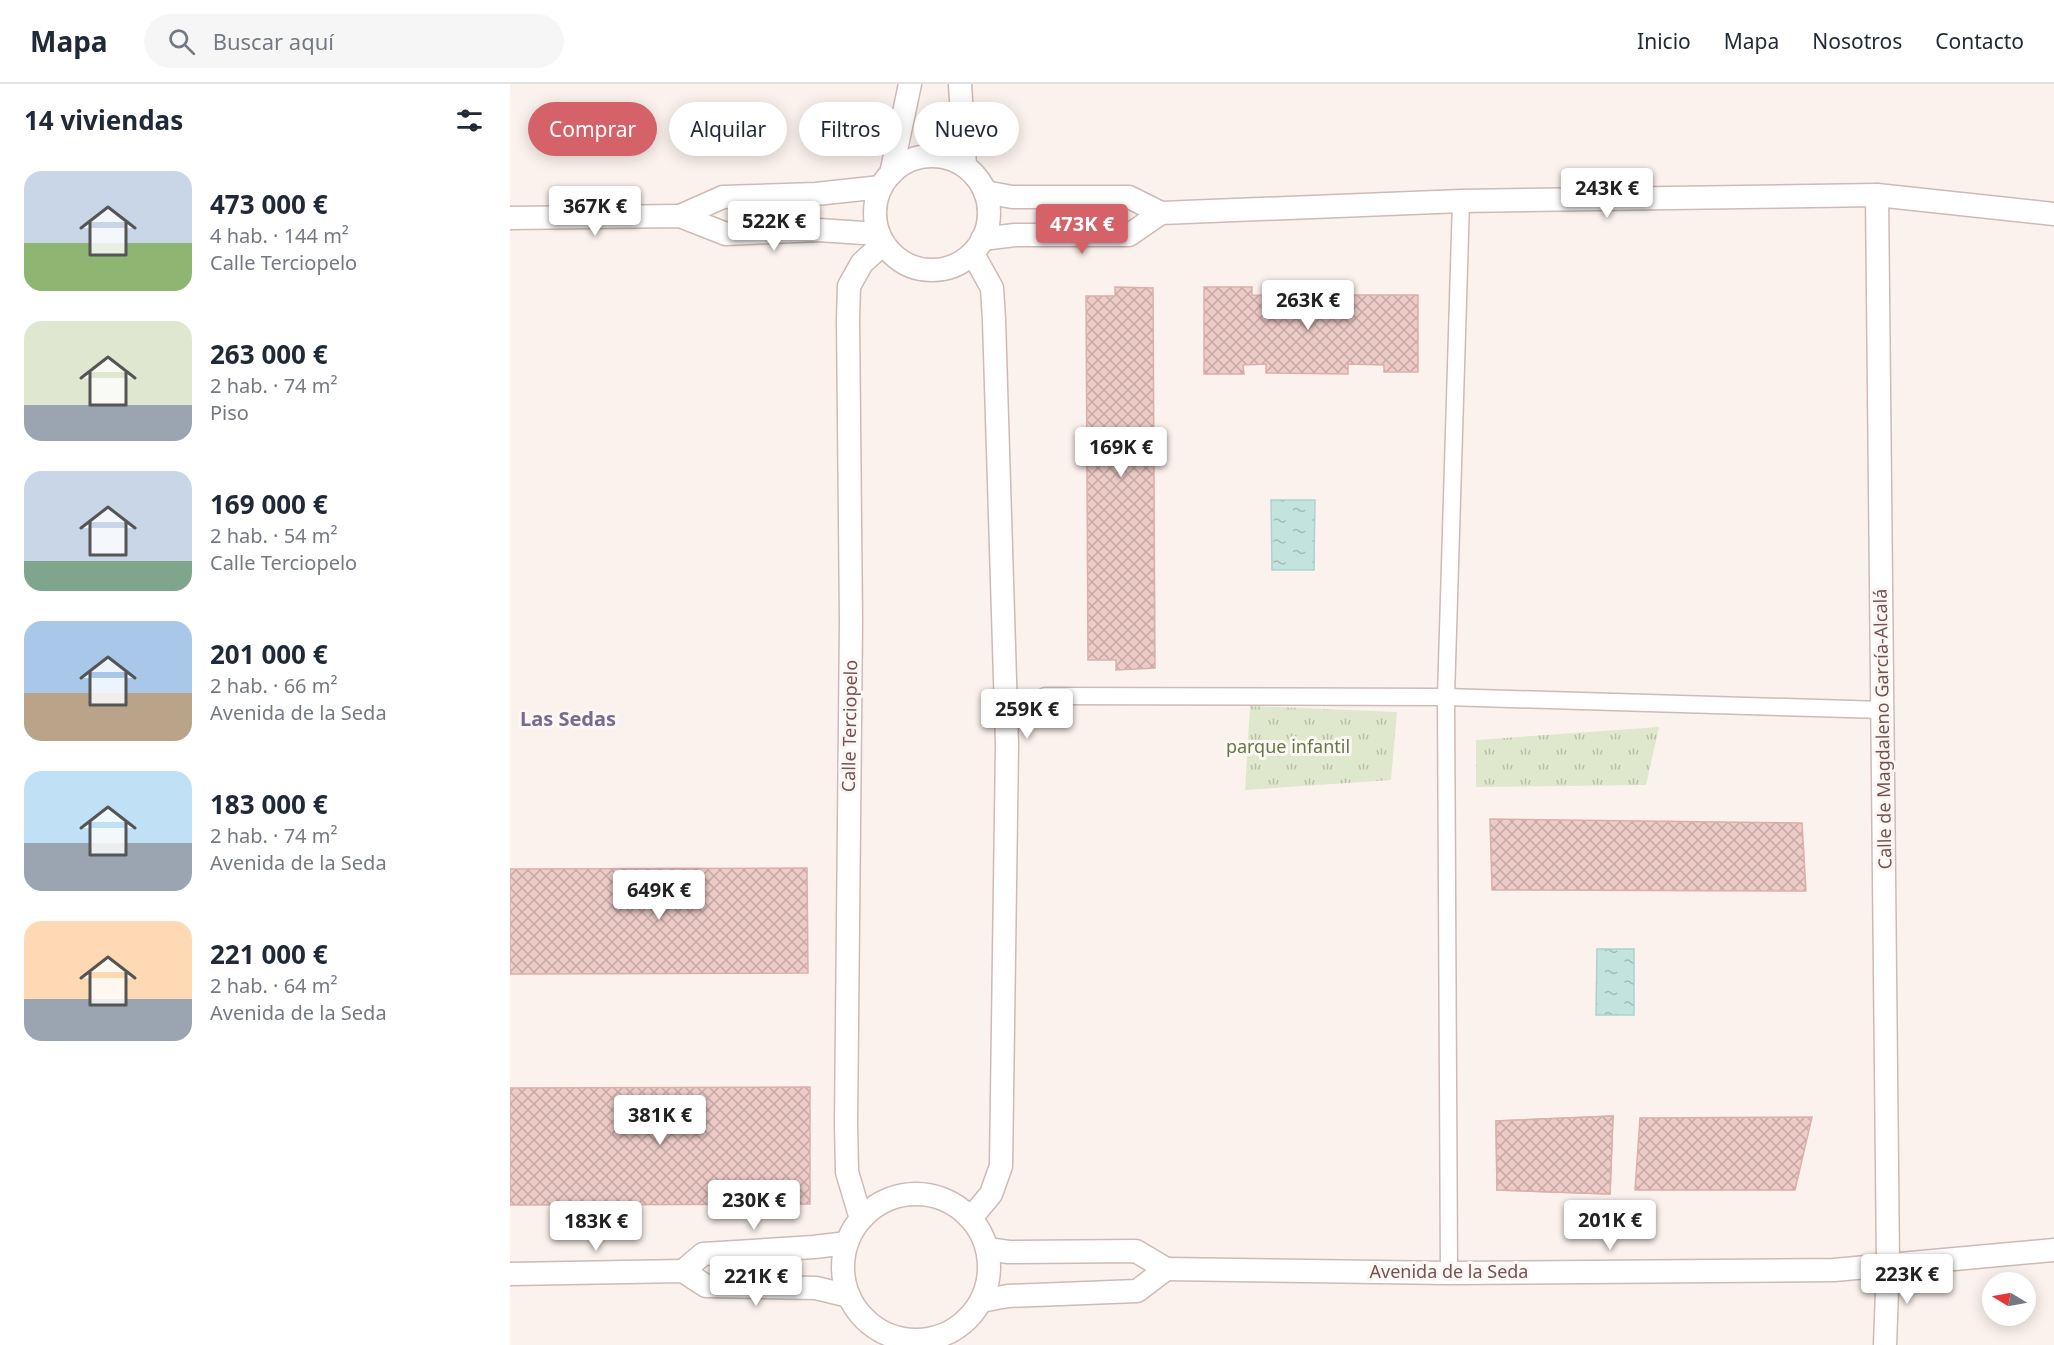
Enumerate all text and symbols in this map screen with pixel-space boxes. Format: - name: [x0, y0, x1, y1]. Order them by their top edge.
- search box: [144, 14, 564, 68]
- text: Mapa: [30, 22, 108, 60]
- icon: search: [165, 25, 198, 58]
- text: Buscar aquí: [213, 26, 334, 56]
- text: Inicio: [1637, 27, 1691, 55]
- text: Mapa: [1724, 27, 1779, 55]
- text: Nosotros: [1812, 27, 1902, 55]
- text: Contacto: [1935, 27, 2024, 55]
- text: 14 viviendas: [24, 102, 183, 138]
- chip: Comprar: [528, 102, 657, 156]
- chip: Alquilar: [669, 102, 787, 156]
- chip: Filtros: [799, 102, 902, 156]
- chip: Nuevo: [914, 102, 1019, 156]
- icon: filters: [453, 104, 486, 137]
- pin: 243K €: [1558, 168, 1656, 219]
- text: 243K €: [1575, 174, 1639, 201]
- text: 473 000 €: [210, 186, 328, 222]
- pin: 367K €: [546, 186, 644, 237]
- text: 367K €: [563, 192, 627, 219]
- icon: home: [72, 195, 144, 267]
- pin: 522K €: [725, 201, 823, 252]
- pin: 473K €: [1033, 204, 1131, 255]
- text: 522K €: [742, 207, 806, 234]
- text: 473K €: [1050, 210, 1114, 237]
- text: 4 hab. · 144 m²: [210, 222, 349, 249]
- text: Calle Terciopelo: [210, 249, 357, 276]
- pin: 263K €: [1259, 280, 1357, 331]
- text: 263K €: [1276, 286, 1340, 313]
- text: 263 000 €: [210, 336, 328, 372]
- icon: home: [72, 345, 144, 417]
- text: 2 hab. · 74 m²: [210, 372, 337, 399]
- text: Piso: [210, 399, 249, 426]
- pin: 169K €: [1072, 427, 1170, 478]
- text: 169K €: [1089, 433, 1153, 460]
- text: 169 000 €: [210, 486, 328, 522]
- icon: home: [72, 495, 144, 567]
- text: 2 hab. · 54 m²: [210, 522, 337, 549]
- text: Calle Terciopelo: [210, 549, 357, 576]
- street label: Calle de Magdaleno García-Alcalá: [1868, 588, 1896, 870]
- text: 201 000 €: [210, 636, 328, 672]
- icon: home: [72, 645, 144, 717]
- street label: Calle Terciopelo: [836, 660, 862, 792]
- text: 2 hab. · 66 m²: [210, 672, 337, 699]
- pin: 259K €: [978, 689, 1076, 740]
- text: 259K €: [995, 695, 1059, 722]
- text: Avenida de la Seda: [210, 699, 387, 726]
- district label: Las Sedas: [520, 705, 616, 732]
- park label: parque infantil: [1226, 734, 1350, 758]
- text: 183 000 €: [210, 786, 328, 822]
- icon: home: [72, 795, 144, 867]
- text: 2 hab. · 74 m²: [210, 822, 337, 849]
- text: Avenida de la Seda: [210, 849, 387, 876]
- pin: 649K €: [610, 870, 708, 921]
- text: 649K €: [627, 876, 691, 903]
- text: 221 000 €: [210, 936, 328, 972]
- icon: home: [72, 945, 144, 1017]
- text: 2 hab. · 64 m²: [210, 972, 337, 999]
- text: Avenida de la Seda: [210, 999, 387, 1026]
- pin: 381K €: [611, 1095, 709, 1146]
- text: 381K €: [628, 1101, 692, 1128]
- pin: 230K €: [705, 1180, 803, 1231]
- text: 230K €: [722, 1186, 786, 1213]
- pin: 201K €: [1561, 1200, 1659, 1251]
- pin: 183K €: [547, 1201, 645, 1252]
- text: 201K €: [1578, 1206, 1642, 1233]
- text: 183K €: [564, 1207, 628, 1234]
- pin: 223K €: [1858, 1254, 1956, 1305]
- pin: 221K €: [707, 1256, 805, 1307]
- street label: Avenida de la Seda: [1370, 1259, 1528, 1283]
- text: 223K €: [1875, 1260, 1939, 1287]
- text: 221K €: [724, 1262, 788, 1289]
- north arrow: [1982, 1272, 2036, 1326]
- map controls: [1982, 1272, 2036, 1326]

